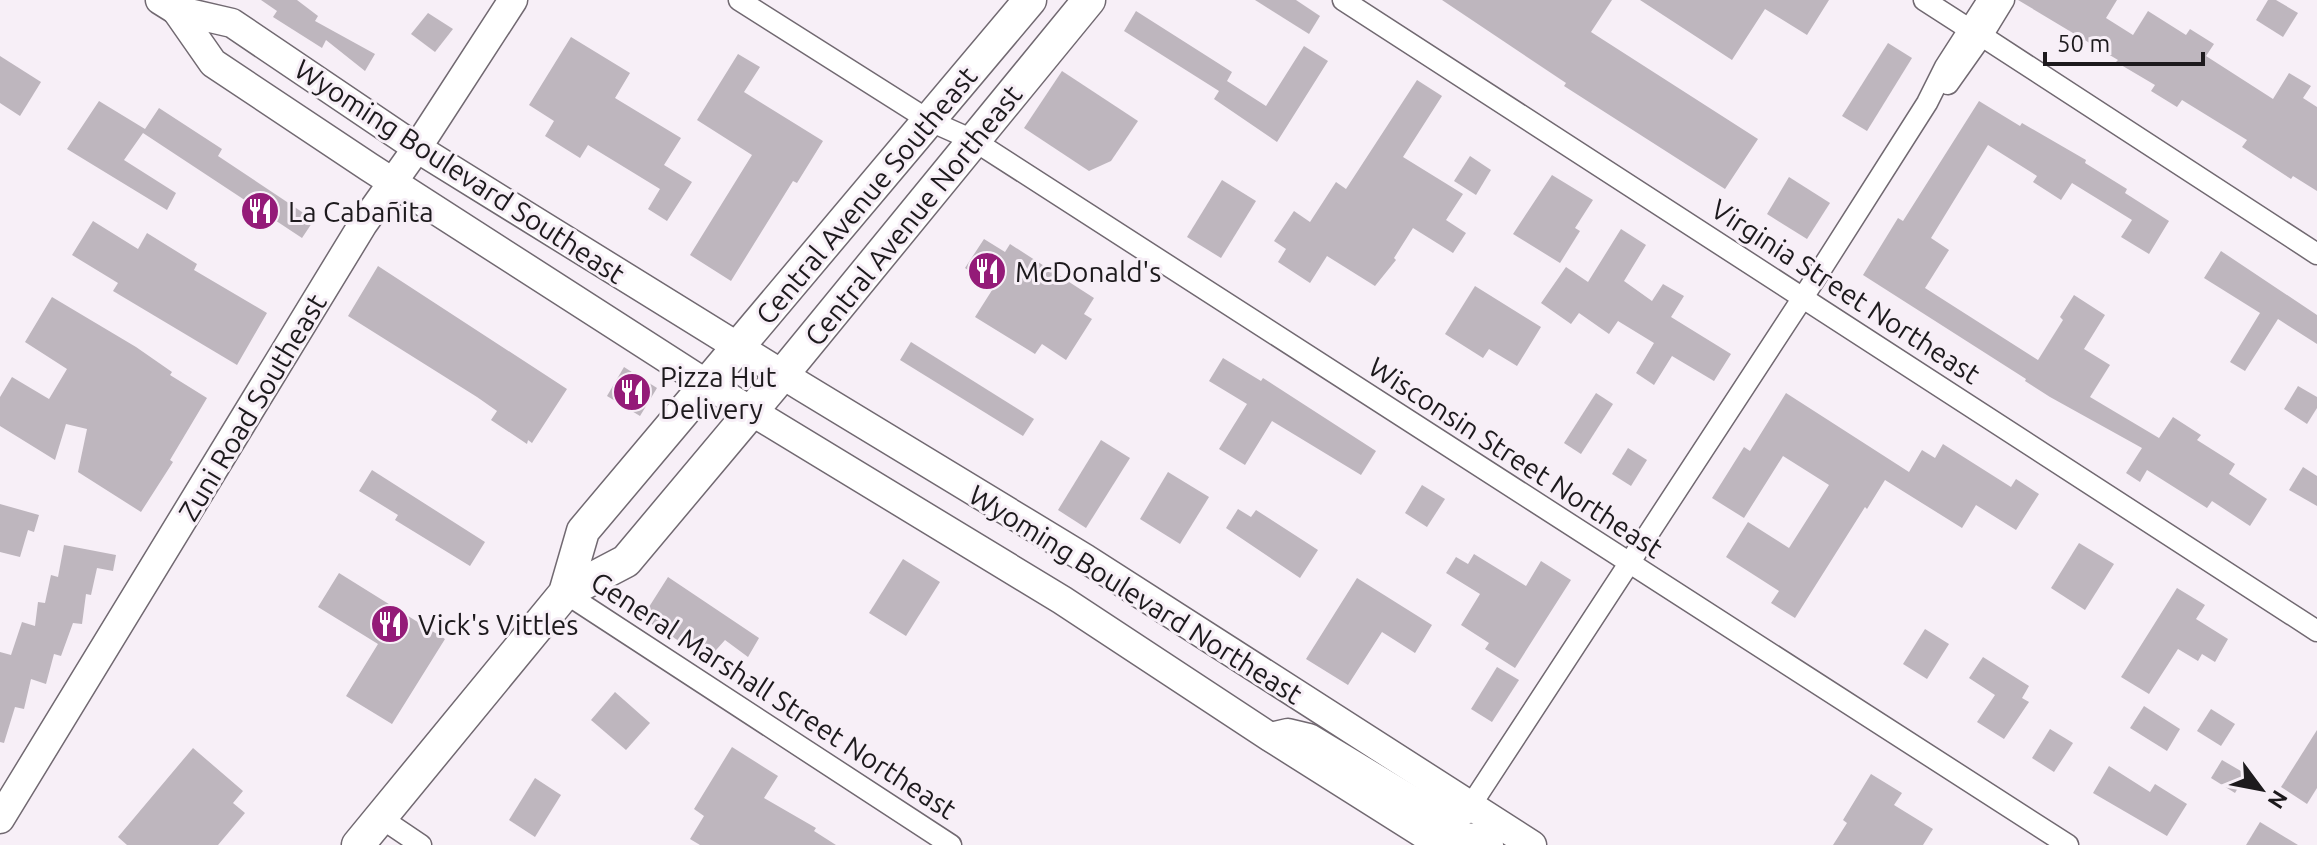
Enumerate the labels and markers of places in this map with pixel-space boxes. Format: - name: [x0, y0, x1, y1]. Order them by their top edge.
- restaurant icon: La Cabañita: [239, 190, 281, 232]
- place label: La Cabañita: [288, 196, 434, 227]
- restaurant icon: McDonald's: [966, 250, 1008, 292]
- place label: McDonald's: [1015, 256, 1162, 287]
- place label: Pizza Hut Delivery: [660, 361, 777, 424]
- restaurant icon: Pizza Hut Delivery: [611, 371, 653, 413]
- restaurant icon: Vick's Vittles: [369, 603, 411, 645]
- place label: Vick's Vittles: [418, 609, 578, 640]

